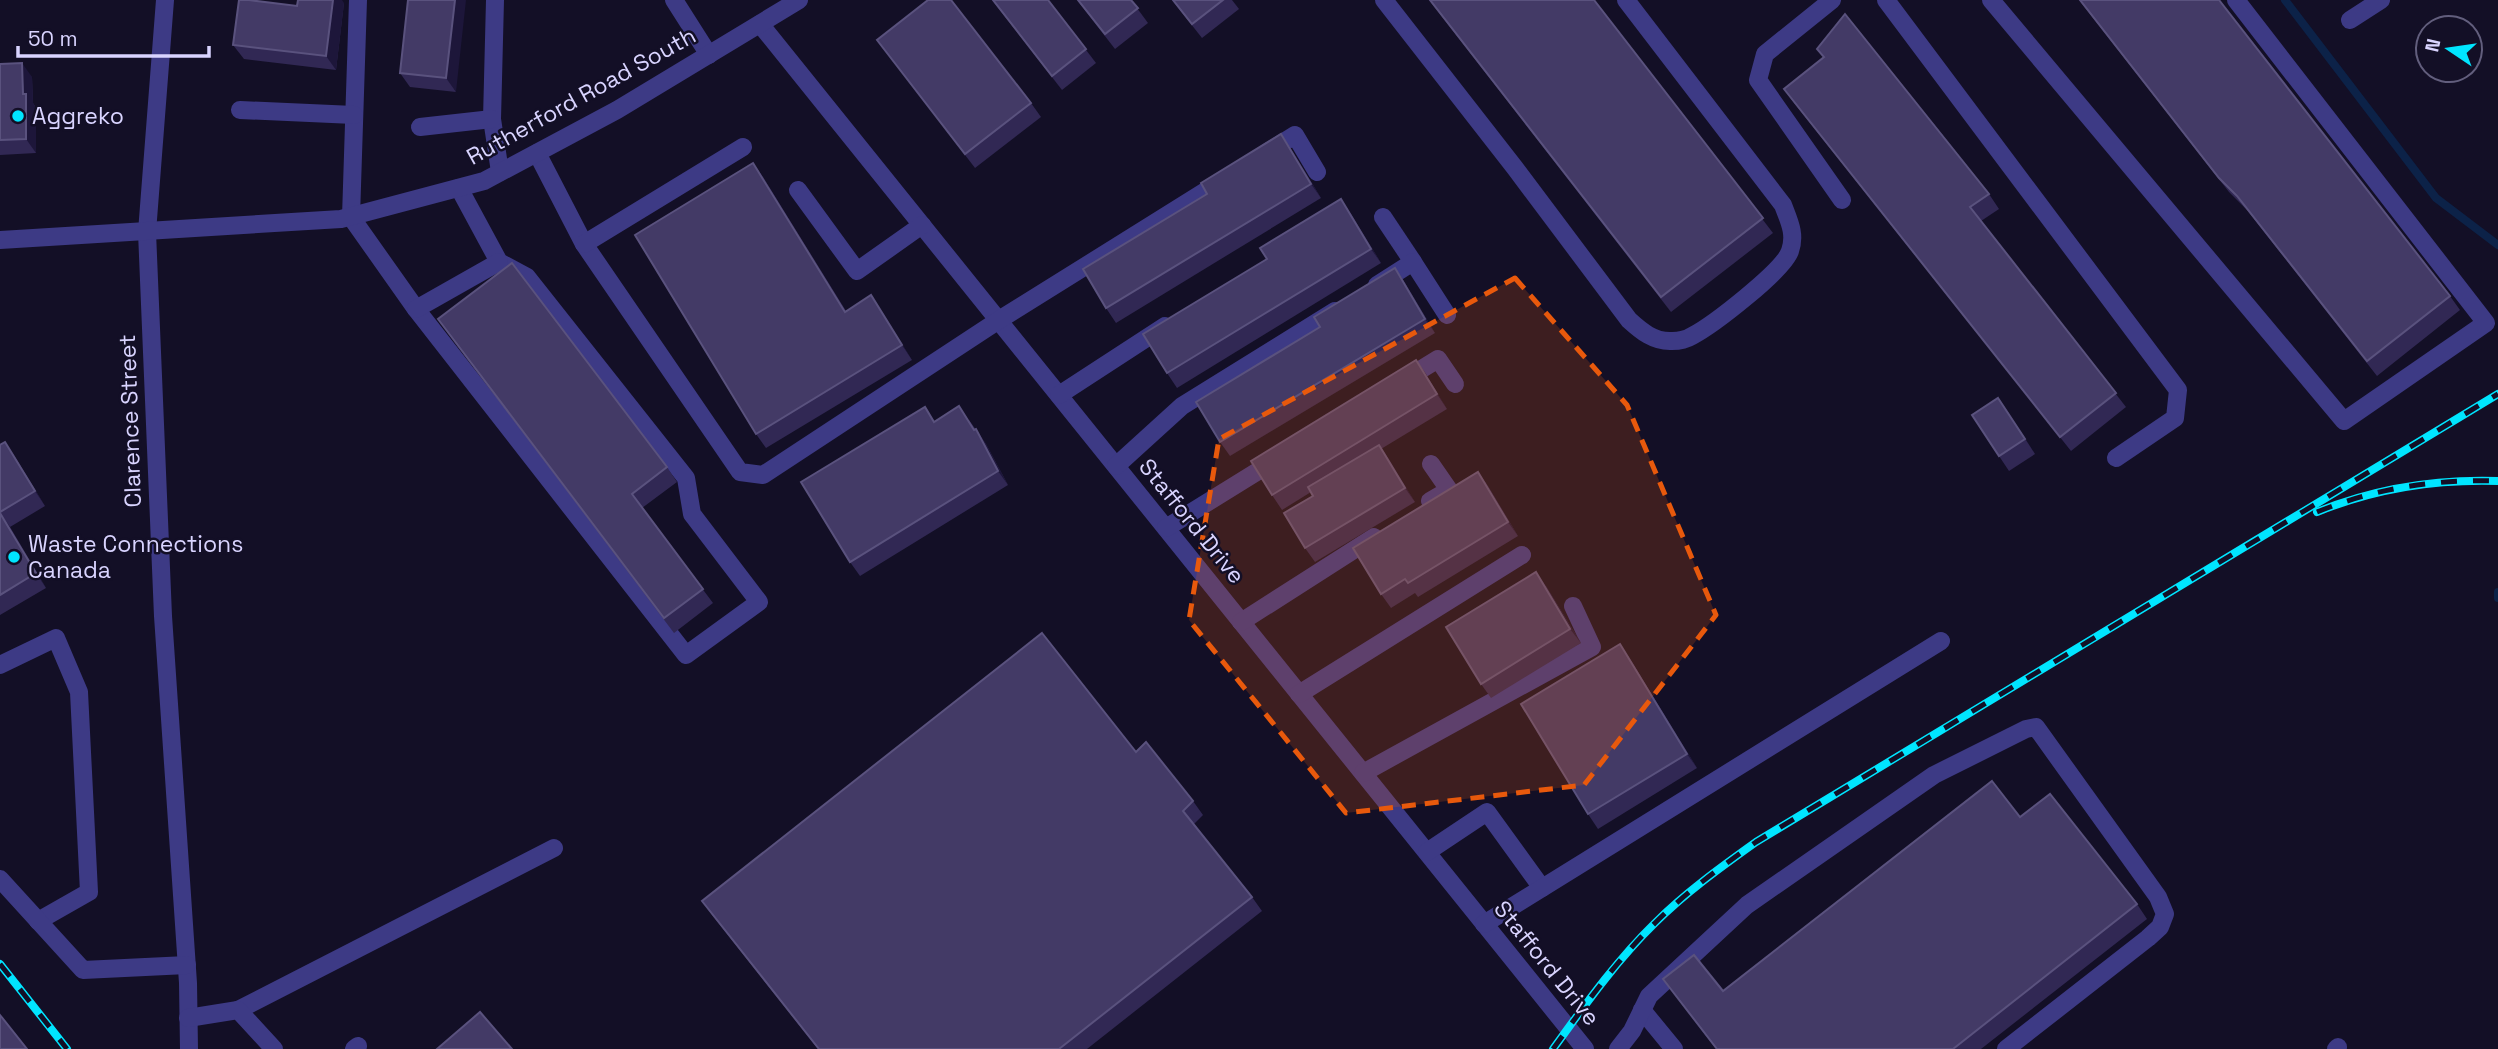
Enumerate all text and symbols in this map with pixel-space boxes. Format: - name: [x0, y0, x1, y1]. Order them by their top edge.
- scale bar: [18, 14, 208, 58]
- north arrow: [2414, 14, 2484, 84]
- street label: Rutherford Road South: [461, 20, 701, 172]
- text: 50 m: [28, 25, 78, 52]
- text: N: [2419, 36, 2447, 54]
- place label: Aggreko: [32, 101, 124, 131]
- marker: Aggreko: [10, 108, 26, 124]
- street label: Clarence Street: [112, 334, 148, 508]
- street label: Stafford Drive: [1132, 452, 1252, 590]
- place label: Waste Connections Canada: [28, 529, 243, 585]
- marker: Waste Connections Canada: [6, 549, 22, 565]
- street label: Stafford Drive: [1487, 894, 1607, 1032]

